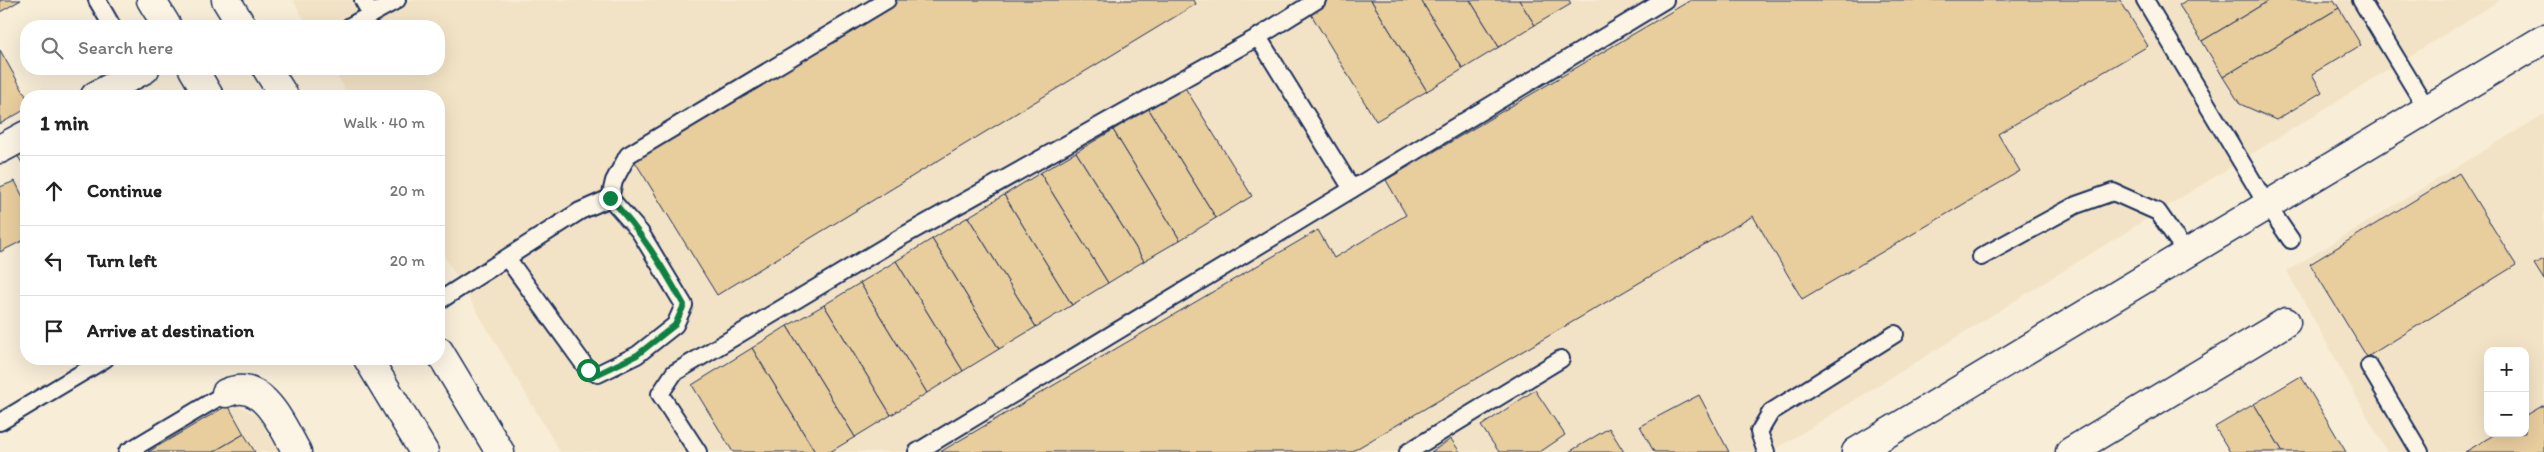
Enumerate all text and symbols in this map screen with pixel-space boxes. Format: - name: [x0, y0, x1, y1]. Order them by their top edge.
- search box: [20, 20, 445, 75]
- icon: search: [38, 34, 66, 62]
- text: Search here: [78, 36, 173, 59]
- text: 1 min: [40, 110, 89, 135]
- text: Walk · 40 m: [343, 113, 425, 132]
- icon: ahead: [40, 177, 68, 205]
- text: Continue: [87, 179, 162, 202]
- text: 20 m: [390, 181, 425, 200]
- route end: [599, 187, 622, 210]
- icon: left: [40, 247, 68, 275]
- text: Turn left: [87, 249, 157, 272]
- text: 20 m: [390, 251, 425, 270]
- icon: arrive: [40, 317, 68, 345]
- text: Arrive at destination: [87, 319, 254, 342]
- map controls: [2484, 347, 2529, 437]
- button: +: [2484, 347, 2529, 392]
- route start: [577, 359, 600, 382]
- button: −: [2484, 392, 2529, 437]

